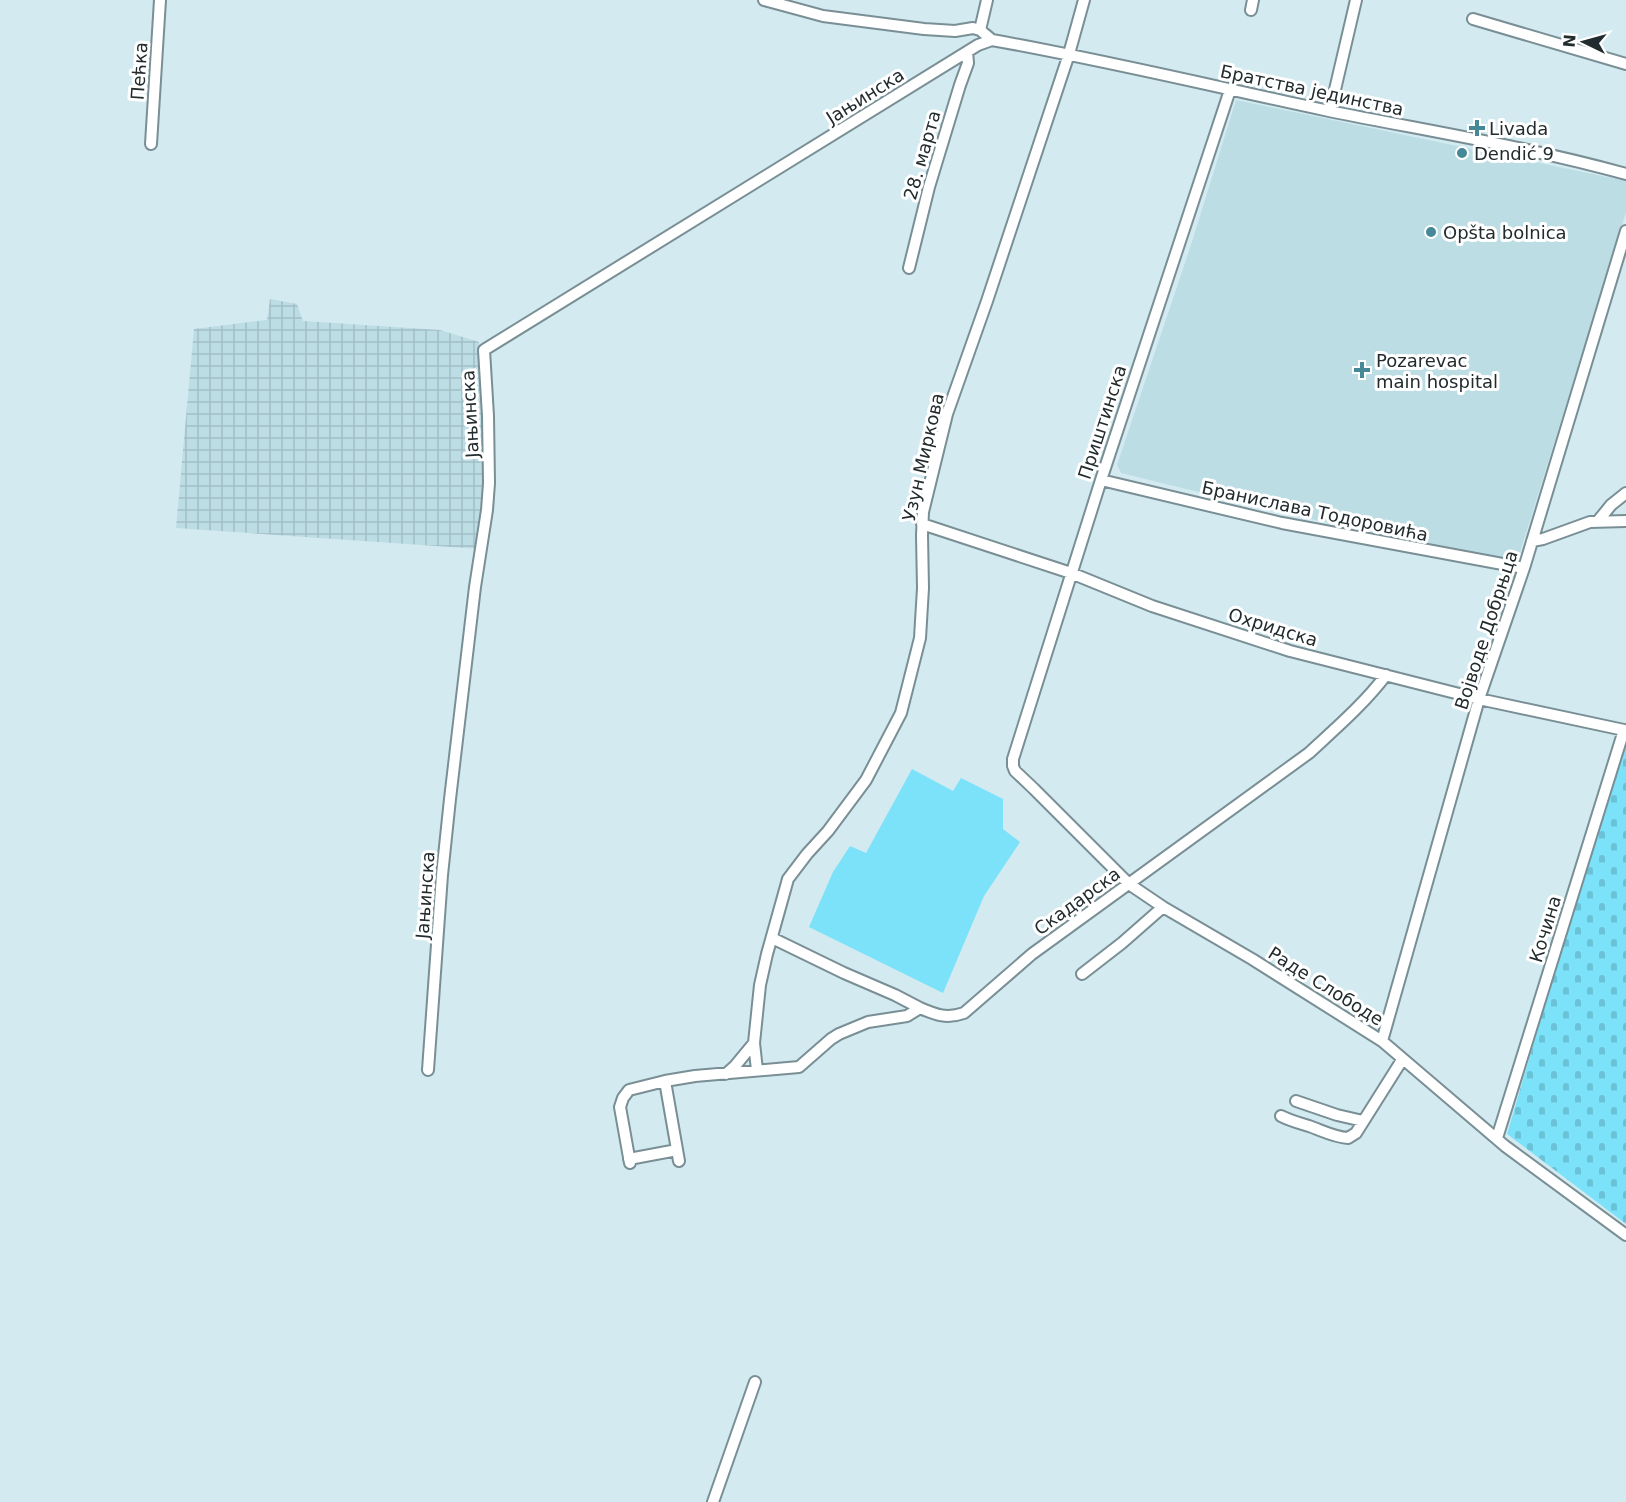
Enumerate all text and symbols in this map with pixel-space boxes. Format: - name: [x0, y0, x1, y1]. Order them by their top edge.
- north arrow: [1554, 12, 1614, 72]
- text: N: [1560, 33, 1580, 48]
- street label: Пећка: [126, 41, 152, 101]
- street label: Братства јединства: [1218, 60, 1406, 120]
- street label: Јањинска: [821, 64, 908, 129]
- street label: 28. марта: [899, 108, 945, 202]
- place label: Livada: [1489, 118, 1548, 139]
- marker: Livada: [1470, 121, 1484, 135]
- place label: Dendić 9: [1474, 143, 1554, 164]
- marker: Dendić 9: [1455, 146, 1469, 160]
- place label: Opšta bolnica: [1443, 222, 1567, 243]
- marker: Opšta bolnica: [1424, 225, 1438, 239]
- place label: Pozarevac main hospital: [1376, 350, 1498, 392]
- marker: Pozarevac main hospital: [1353, 361, 1371, 379]
- street label: Приштинска: [1074, 362, 1130, 482]
- street label: Јањинска: [457, 370, 483, 459]
- street label: Узун Миркова: [898, 391, 948, 523]
- street label: Бранислава Тодоровића: [1200, 477, 1430, 545]
- street label: Војводе Добрњца: [1450, 548, 1522, 712]
- street label: Охридска: [1226, 603, 1320, 651]
- street label: Јањинска: [411, 850, 439, 941]
- street label: Скадарска: [1030, 863, 1124, 939]
- street label: Кочина: [1525, 893, 1565, 965]
- street label: Раде Слободе: [1265, 942, 1387, 1030]

